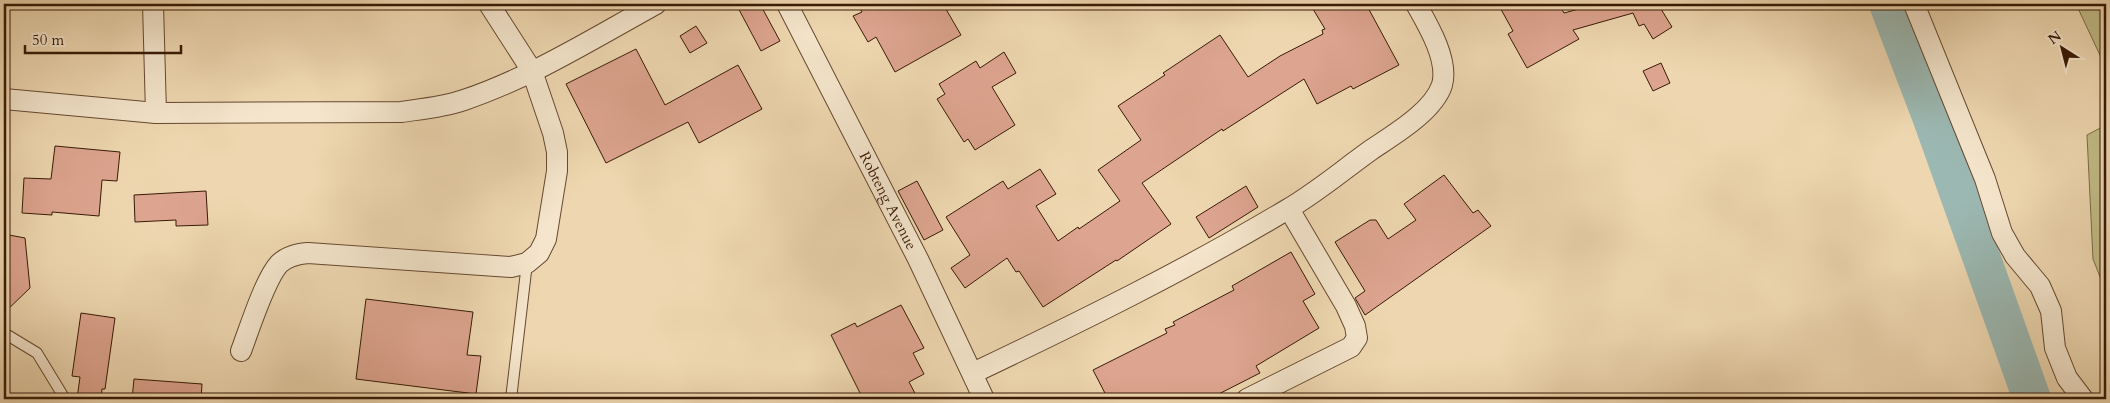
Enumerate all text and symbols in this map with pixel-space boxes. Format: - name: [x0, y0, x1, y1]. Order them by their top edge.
- scale bar: [25, 22, 181, 54]
- north arrow: [2038, 22, 2088, 72]
- text: N: [2044, 27, 2065, 49]
- text: 50 m: [32, 30, 64, 50]
- street label: Robteng Avenue: [854, 148, 922, 253]

